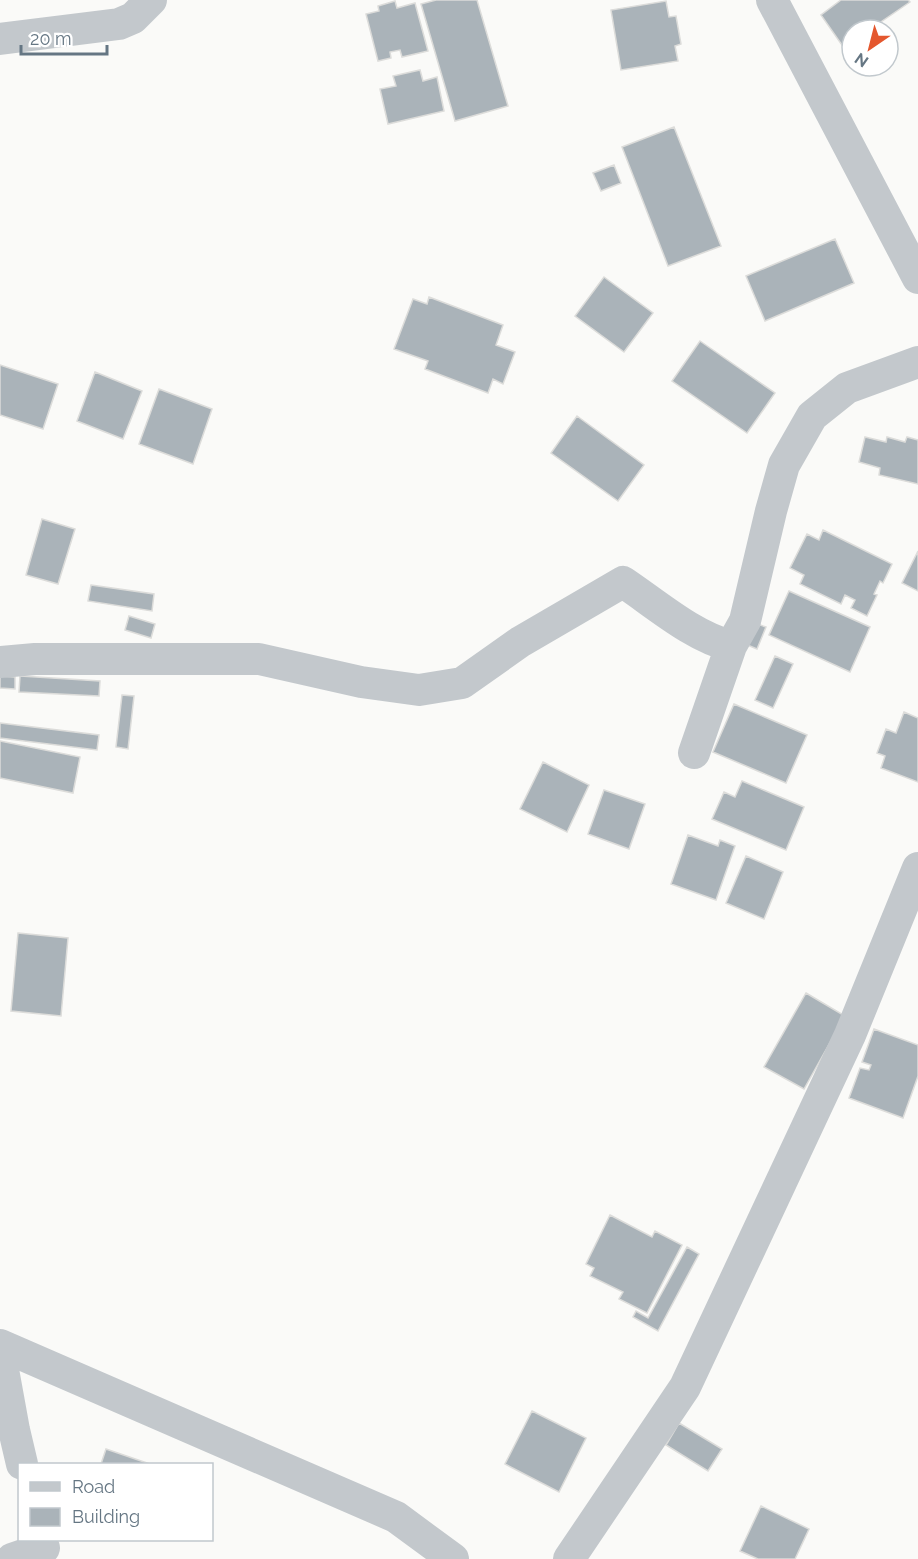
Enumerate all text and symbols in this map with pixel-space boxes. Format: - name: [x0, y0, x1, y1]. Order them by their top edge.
- scale bar: [21, 18, 106, 56]
- north arrow: [840, 18, 900, 78]
- text: 20 m: [30, 28, 72, 49]
- text: N: [851, 49, 872, 71]
- legend: [18, 1463, 213, 1541]
- text: Road: [72, 1476, 115, 1497]
- text: Building: [72, 1506, 140, 1527]

